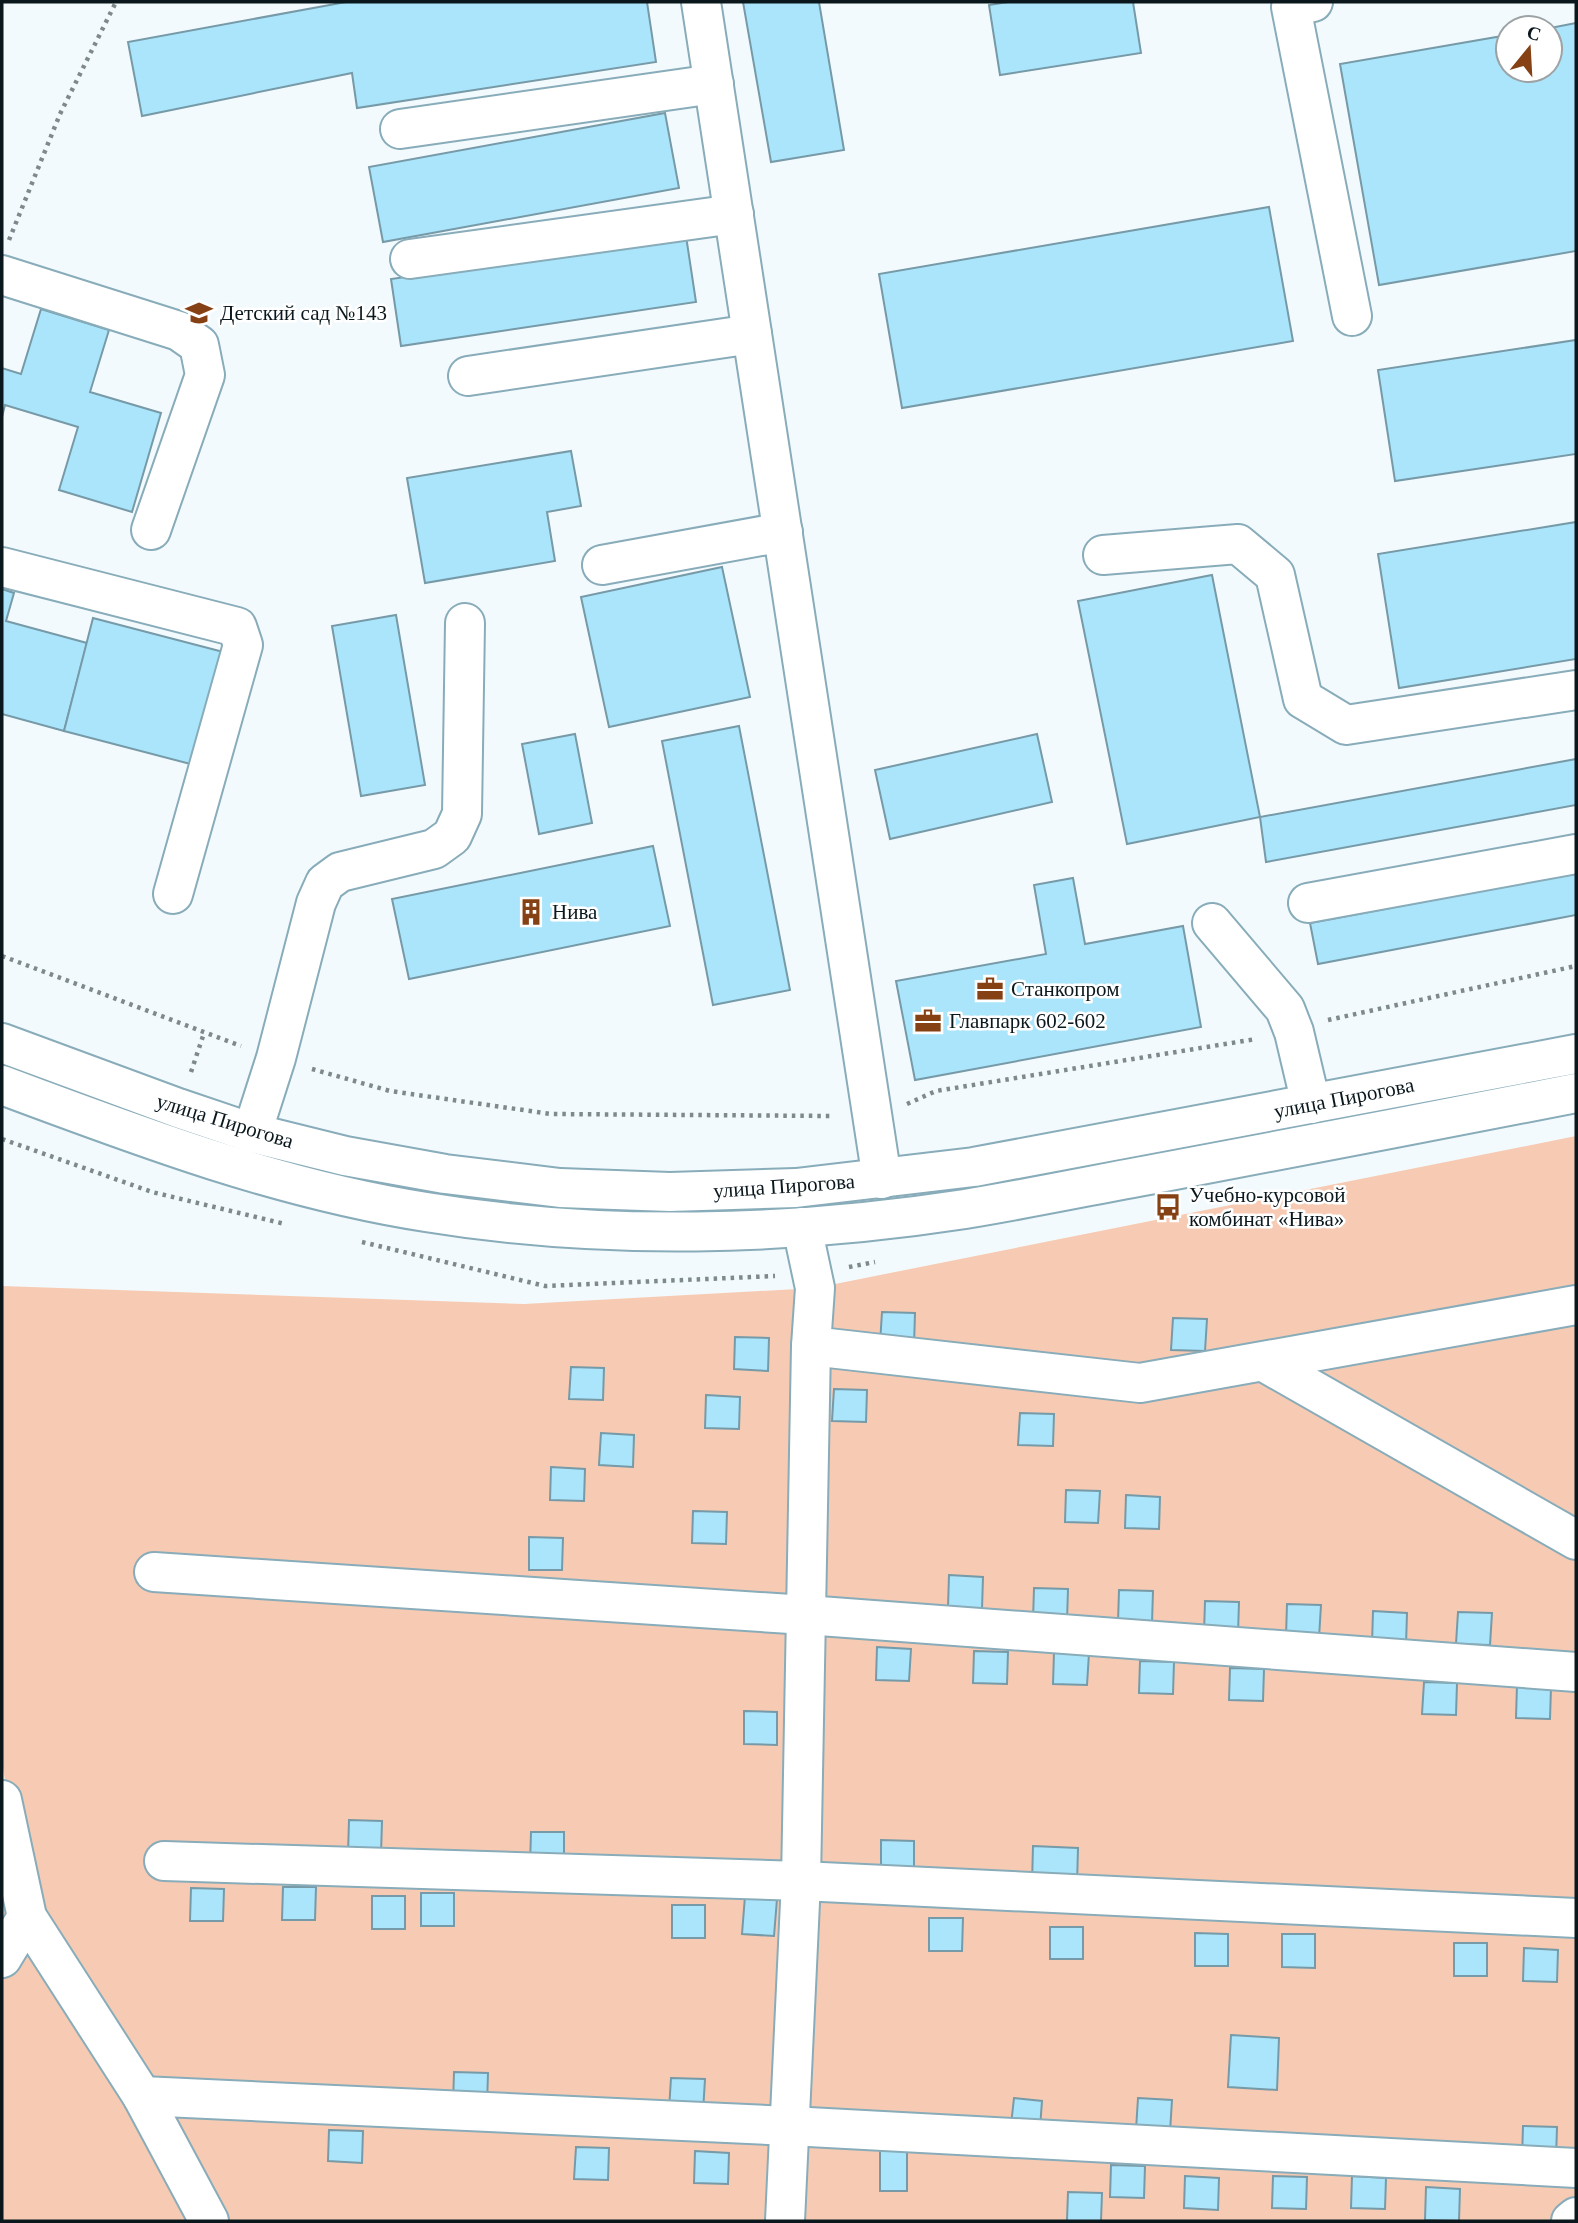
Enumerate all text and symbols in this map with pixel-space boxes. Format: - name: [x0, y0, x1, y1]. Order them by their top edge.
- north arrow: [1494, 14, 1564, 84]
- text: С: [1524, 21, 1544, 45]
- school or university icon: Детский сад №143: [184, 298, 214, 328]
- place label: Детский сад №143: [220, 301, 387, 325]
- building icon: Нива: [516, 897, 546, 927]
- place label: Нива: [552, 900, 598, 924]
- office icon: Станкопром: [975, 974, 1005, 1004]
- place label: Станкопром: [1011, 977, 1120, 1001]
- office icon: Главпарк 602-602: [913, 1006, 943, 1036]
- place label: Главпарк 602-602: [949, 1009, 1106, 1033]
- street label: улица Пирогова: [1272, 1073, 1417, 1123]
- street label: улица Пирогова: [154, 1089, 297, 1153]
- street label: улица Пирогова: [712, 1169, 856, 1203]
- place label: Учебно-курсовой комбинат «Нива»: [1189, 1183, 1345, 1231]
- bus stop icon: Учебно-курсовой комбинат «Нива»: [1153, 1192, 1183, 1222]

